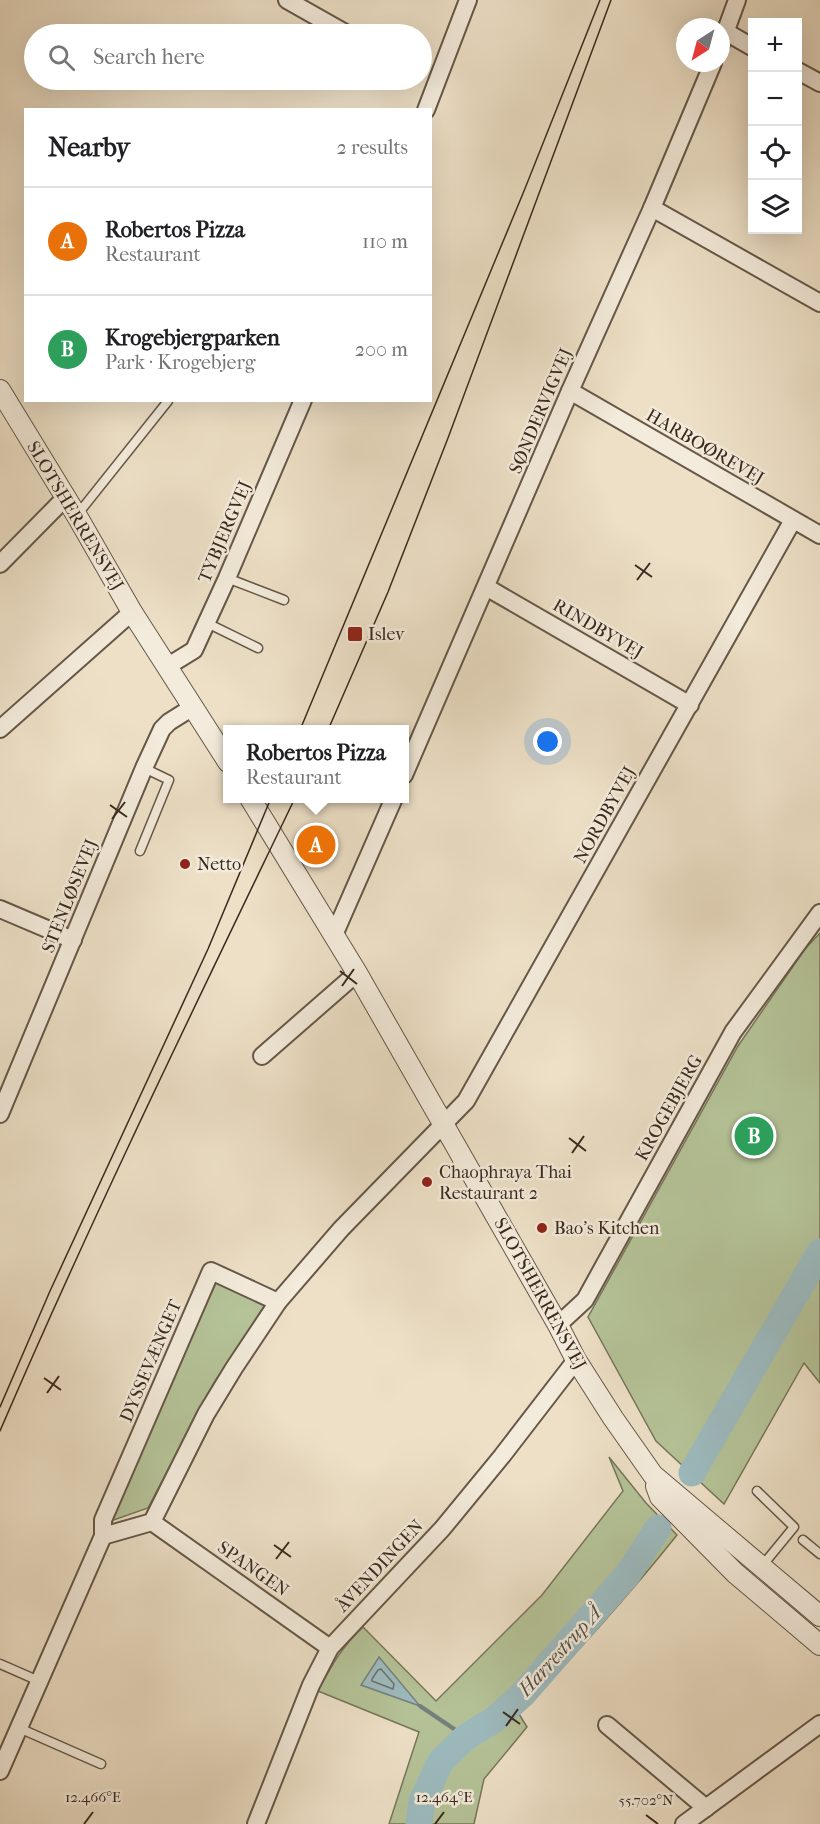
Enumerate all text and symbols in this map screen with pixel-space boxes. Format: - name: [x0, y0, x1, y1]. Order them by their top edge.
- north arrow: [676, 18, 730, 72]
- map controls: [748, 18, 802, 234]
- button: +: [748, 18, 802, 72]
- search box: [24, 24, 432, 90]
- icon: search: [45, 41, 78, 74]
- text: Search here: [93, 44, 205, 70]
- button: −: [748, 72, 802, 126]
- button: locate: [748, 126, 802, 180]
- text: Nearby: [48, 132, 130, 163]
- text: 2 results: [337, 136, 408, 159]
- button: layers: [748, 180, 802, 234]
- text: Robertos Pizza: [105, 217, 245, 243]
- text: A: [61, 230, 74, 253]
- text: 110 m: [362, 230, 408, 253]
- text: Restaurant: [105, 243, 201, 266]
- text: Krogebjergparken: [105, 325, 280, 351]
- text: B: [61, 338, 74, 361]
- text: 200 m: [355, 338, 408, 361]
- street label: SØNDERVIGVEJ: [505, 345, 577, 477]
- text: Park · Krogebjerg: [105, 351, 256, 374]
- street label: HARBOØREVEJ: [642, 405, 768, 489]
- street label: SLOTSHERRENSVEJ: [22, 438, 128, 595]
- street label: TYBJERGVEJ: [194, 478, 256, 586]
- street label: RINDBYVEJ: [549, 595, 647, 663]
- place label: Islev: [368, 624, 405, 645]
- marker: Islev: [346, 625, 364, 643]
- popup: [223, 725, 409, 803]
- your location: [533, 727, 562, 756]
- text: Robertos Pizza: [246, 740, 386, 766]
- street label: NORDBYVEJ: [570, 763, 640, 867]
- text: Restaurant: [246, 766, 342, 789]
- pin: A: [296, 822, 336, 868]
- street label: STENLØSEVEJ: [38, 836, 102, 956]
- place label: Netto: [197, 854, 241, 875]
- marker: Netto: [178, 857, 192, 871]
- street label: KROGEBJERG: [631, 1051, 707, 1165]
- pin: B: [734, 1114, 774, 1158]
- place label: Chaophraya Thai Restaurant 2: [439, 1162, 573, 1204]
- marker: Chaophraya Thai Restaurant 2: [420, 1175, 434, 1189]
- street label: SLOTSHERRENSVEJ: [489, 1214, 591, 1374]
- place label: Bao's Kitchen: [554, 1218, 660, 1239]
- marker: Bao's Kitchen: [535, 1221, 549, 1235]
- street label: DYSSEVÆNGET: [116, 1296, 187, 1425]
- street label: ÅVENDINGEN: [331, 1515, 428, 1617]
- street label: SPANGEN: [213, 1537, 293, 1601]
- water label: Harrestrup Å: [512, 1599, 608, 1701]
- text: 12.466°E: [65, 1788, 121, 1806]
- text: 12.464°E: [416, 1788, 472, 1806]
- text: 55.702°N: [619, 1791, 674, 1809]

